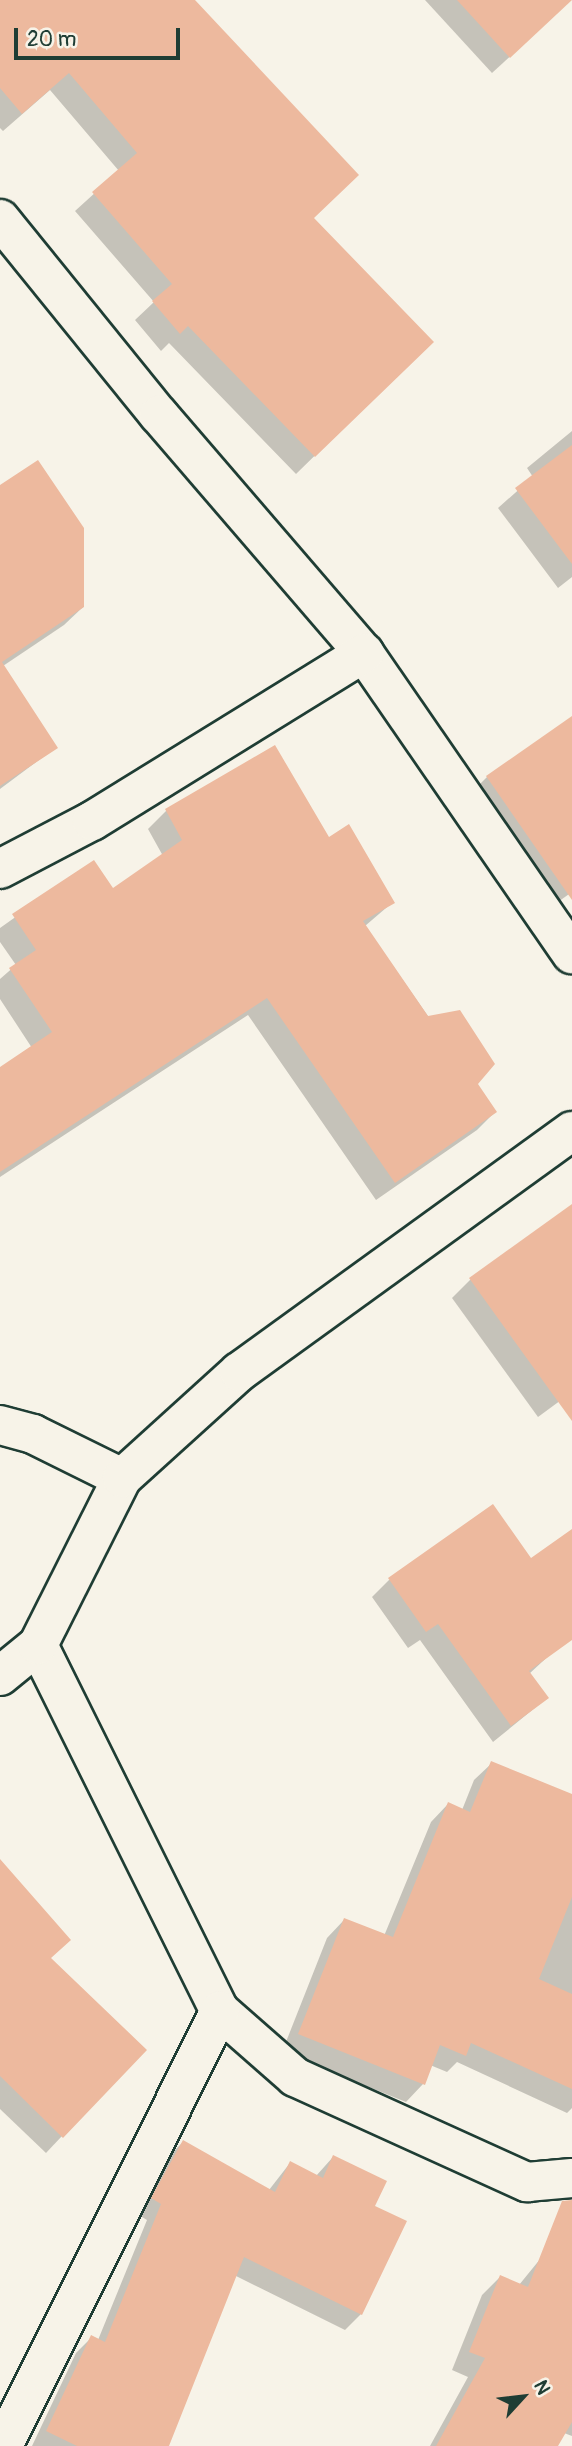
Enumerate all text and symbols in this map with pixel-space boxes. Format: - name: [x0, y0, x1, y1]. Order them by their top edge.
- scale bar: [18, 14, 184, 58]
- text: 20 m: [27, 26, 76, 53]
- north arrow: [488, 2362, 558, 2432]
- text: N: [528, 2376, 555, 2399]

